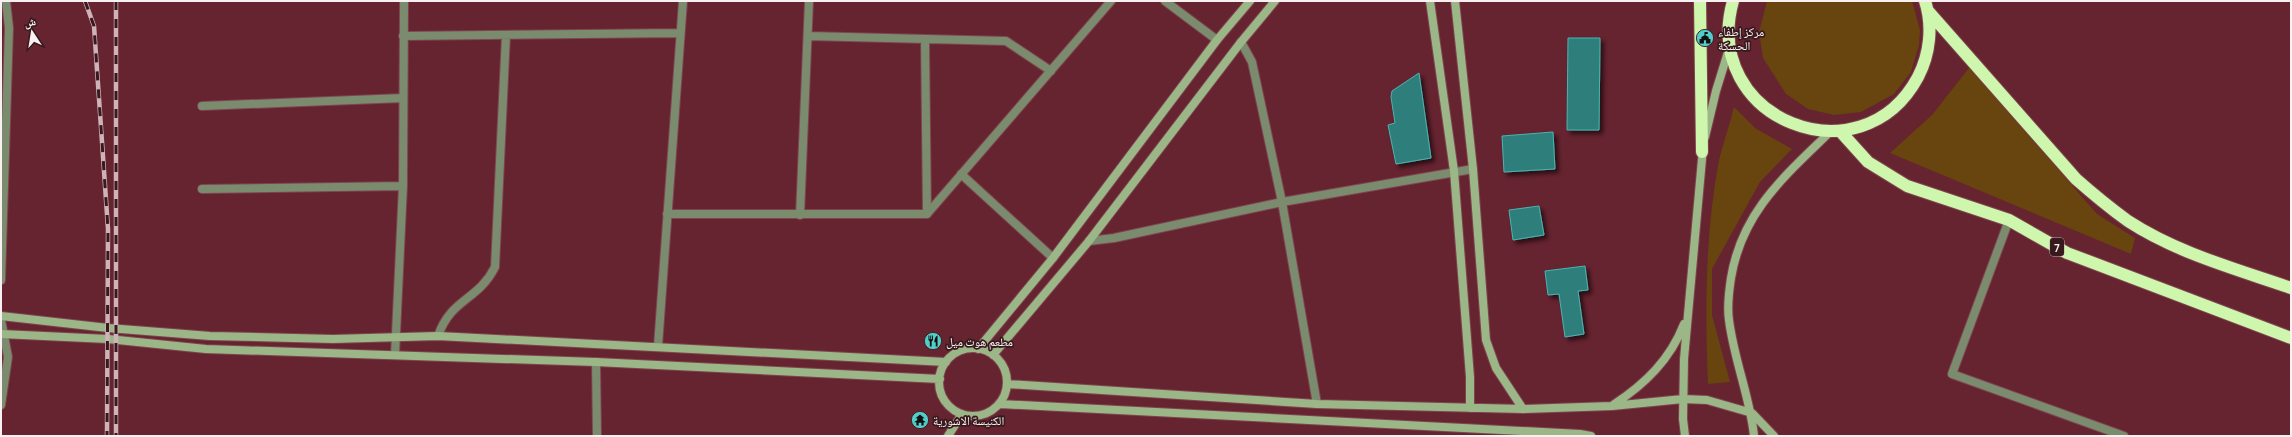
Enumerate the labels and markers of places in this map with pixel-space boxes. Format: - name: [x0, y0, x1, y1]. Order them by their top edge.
- place label: مركز إطفاء الحسكة: [1718, 23, 1764, 54]
- public building icon: مركز إطفاء الحسكة: [1695, 28, 1715, 48]
- restaurant icon: مطعم هوت ميل: [923, 331, 943, 351]
- place label: مطعم هوت ميل: [946, 333, 1013, 350]
- temple icon: الكنيسة الاشورية: [910, 410, 930, 430]
- place label: الكنيسة الاشورية: [933, 412, 1004, 429]

